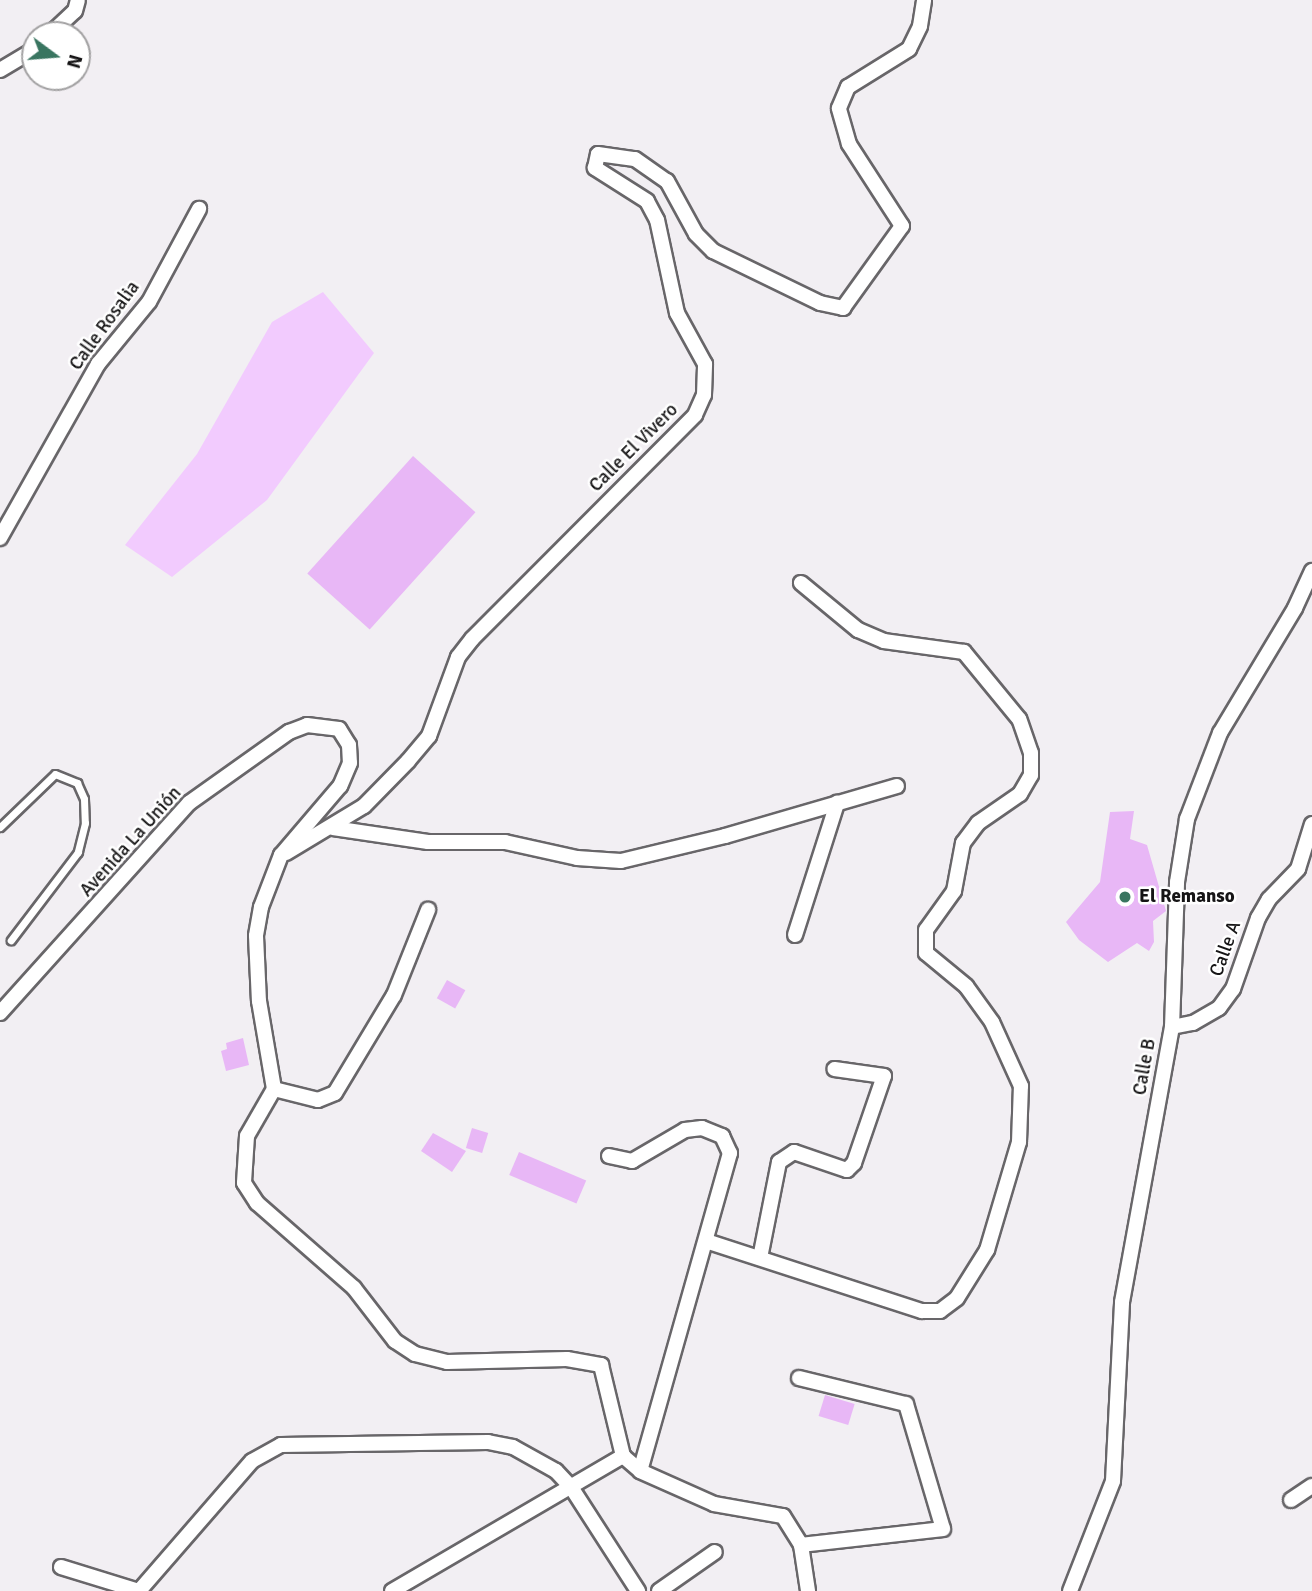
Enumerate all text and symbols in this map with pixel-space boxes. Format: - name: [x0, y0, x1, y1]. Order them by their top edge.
- north arrow: [21, 21, 91, 91]
- text: N: [61, 52, 88, 71]
- street label: Calle Rosalia: [65, 277, 145, 375]
- street label: Calle El Vivero: [585, 399, 683, 497]
- street label: Avenida La Unión: [75, 782, 187, 902]
- place label: El Remanso: [1139, 886, 1235, 908]
- marker: El Remanso: [1117, 889, 1133, 905]
- street label: Calle A: [1206, 918, 1246, 980]
- street label: Calle B: [1129, 1037, 1161, 1097]

